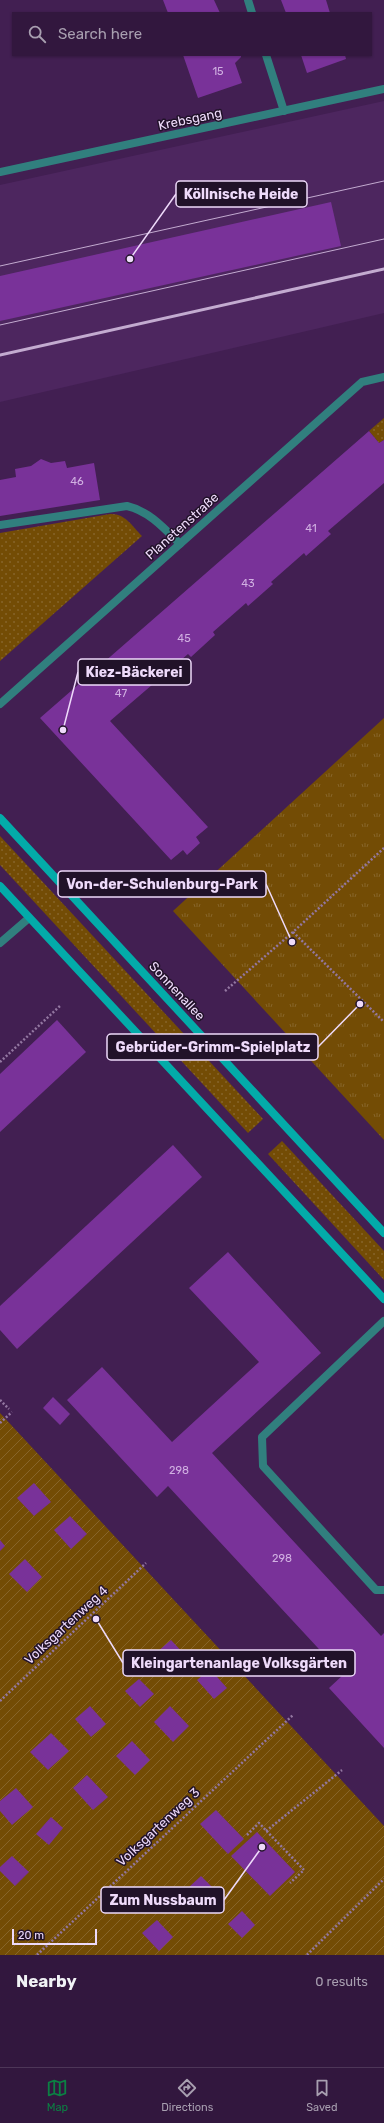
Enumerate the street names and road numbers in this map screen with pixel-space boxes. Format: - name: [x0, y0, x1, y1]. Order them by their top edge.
- street label: Krebsgang: [157, 105, 223, 134]
- street label: Planetenstraße: [143, 489, 221, 563]
- street label: Sonnenallee: [146, 959, 208, 1023]
- street label: Volksgartenweg 4: [21, 1583, 111, 1668]
- street label: Volksgartenweg 3: [113, 1785, 203, 1870]

